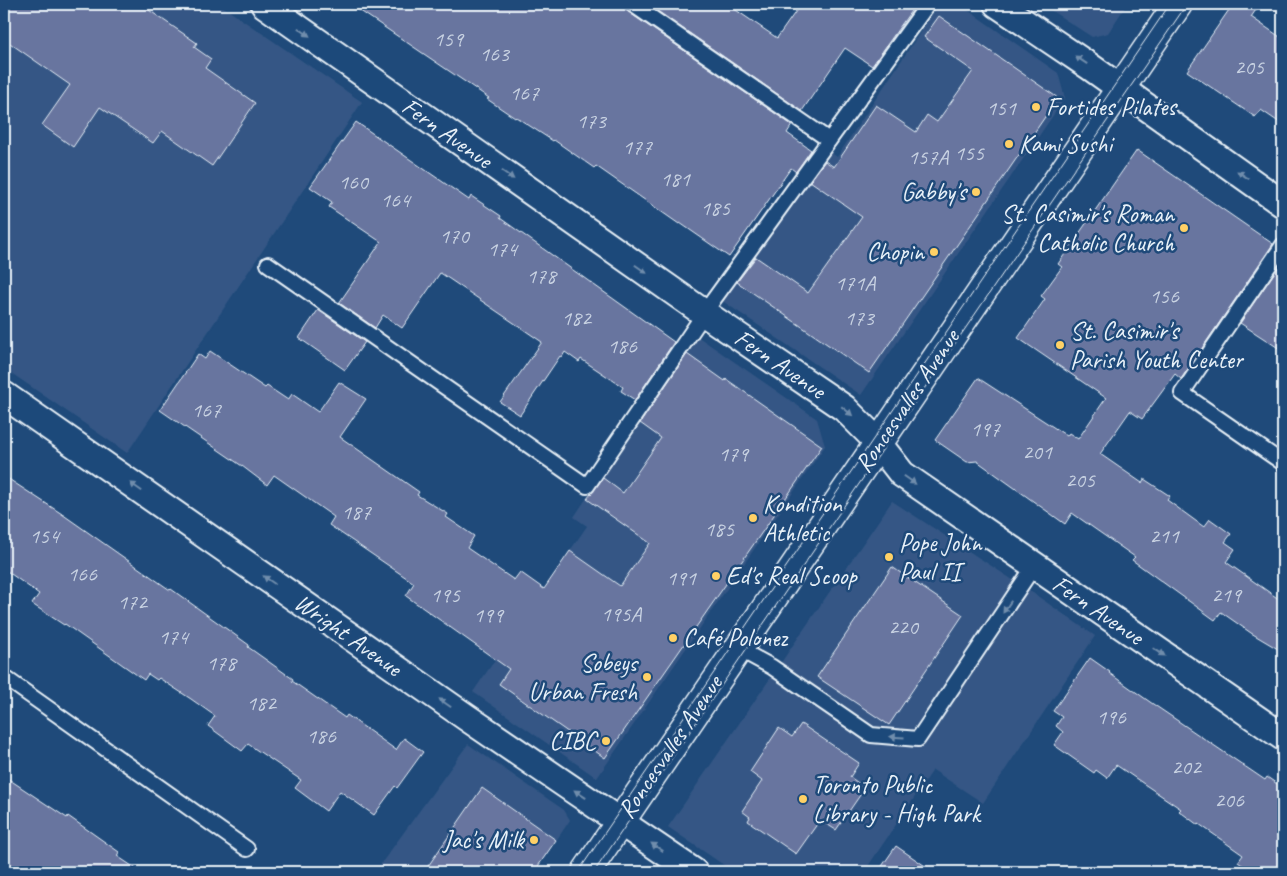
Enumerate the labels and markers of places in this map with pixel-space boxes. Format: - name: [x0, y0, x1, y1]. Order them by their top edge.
- place label: Fortides Pilates: [1046, 91, 1178, 123]
- marker: Fortides Pilates: [1030, 101, 1042, 113]
- place label: Kami Sushi: [1019, 128, 1115, 160]
- marker: Kami Sushi: [1003, 138, 1015, 150]
- place label: Gabby's: [901, 176, 968, 208]
- marker: Gabby's: [970, 186, 982, 198]
- place label: St. Casimir's Roman Catholic Church: [1001, 198, 1176, 259]
- marker: St. Casimir's Roman Catholic Church: [1178, 222, 1190, 234]
- place label: Chopin: [866, 236, 926, 268]
- marker: Chopin: [928, 246, 940, 258]
- place label: St. Casimir's Parish Youth Center: [1070, 315, 1245, 376]
- marker: St. Casimir's Parish Youth Center: [1054, 339, 1066, 351]
- place label: Kondition Athletic: [763, 488, 843, 549]
- marker: Kondition Athletic: [747, 512, 759, 524]
- place label: Pope John Paul II: [899, 527, 983, 588]
- marker: Pope John Paul II: [883, 551, 895, 563]
- place label: Ed's Real Scoop: [726, 560, 858, 592]
- marker: Ed's Real Scoop: [710, 570, 722, 582]
- place label: Café Polonez: [683, 622, 789, 654]
- marker: Café Polonez: [667, 632, 679, 644]
- place label: Sobeys Urban Fresh: [528, 647, 639, 708]
- marker: Sobeys Urban Fresh: [641, 671, 653, 683]
- place label: CIBC: [549, 725, 599, 757]
- marker: CIBC: [600, 735, 612, 747]
- place label: Toronto Public Library - High Park: [813, 769, 982, 830]
- marker: Toronto Public Library - High Park: [797, 793, 809, 805]
- place label: Jac's Milk: [442, 824, 526, 856]
- marker: Jac's Milk: [528, 834, 540, 846]

